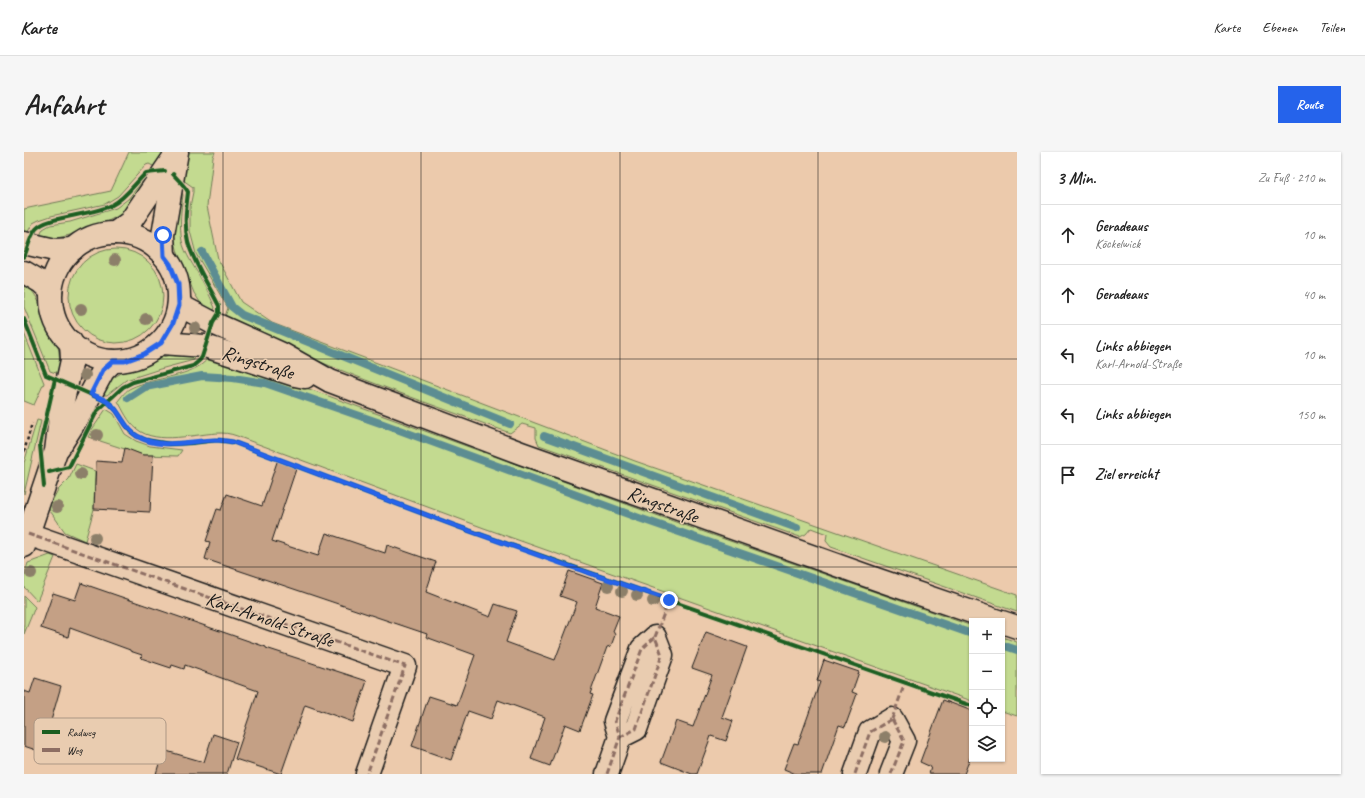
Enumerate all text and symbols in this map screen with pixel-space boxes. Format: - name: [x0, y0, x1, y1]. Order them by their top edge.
- text: Karte: [20, 16, 57, 40]
- text: Karte: [1213, 19, 1240, 36]
- text: Ebenen: [1262, 19, 1297, 36]
- text: Teilen: [1319, 19, 1345, 36]
- button: Route: [1278, 86, 1341, 123]
- text: Anfahrt: [24, 87, 104, 122]
- text: 3 Min.: [1057, 168, 1096, 189]
- text: Zu Fuß · 210 m: [1258, 170, 1325, 186]
- text: Geradeaus: [1095, 217, 1148, 236]
- icon: ahead: [1057, 224, 1079, 246]
- route start: [154, 226, 172, 244]
- text: 10 m: [1303, 227, 1325, 243]
- text: Köckelwick: [1095, 236, 1140, 252]
- icon: ahead: [1057, 284, 1079, 306]
- text: Geradeaus: [1095, 285, 1148, 304]
- text: 40 m: [1303, 287, 1325, 303]
- text: Links abbiegen: [1095, 337, 1171, 356]
- street label: Ringstraße: [219, 340, 298, 386]
- icon: left: [1057, 344, 1079, 366]
- text: 10 m: [1303, 347, 1325, 363]
- text: Karl-Arnold-Straße: [1095, 356, 1181, 372]
- icon: left: [1057, 404, 1079, 426]
- text: Links abbiegen: [1095, 405, 1171, 424]
- text: 150 m: [1297, 407, 1325, 423]
- icon: arrive: [1057, 464, 1079, 486]
- text: Ziel erreicht: [1095, 465, 1158, 484]
- street label: Ringstraße: [624, 480, 703, 529]
- street label: Karl-Arnold-Straße: [203, 586, 338, 653]
- route end: [660, 591, 678, 609]
- map controls: [969, 618, 1005, 762]
- button: +: [969, 618, 1005, 654]
- button: −: [969, 654, 1005, 690]
- button: locate: [969, 690, 1005, 726]
- legend: [34, 718, 166, 764]
- text: Radweg: [67, 725, 96, 739]
- button: layers: [969, 726, 1005, 762]
- text: Weg: [67, 743, 84, 757]

